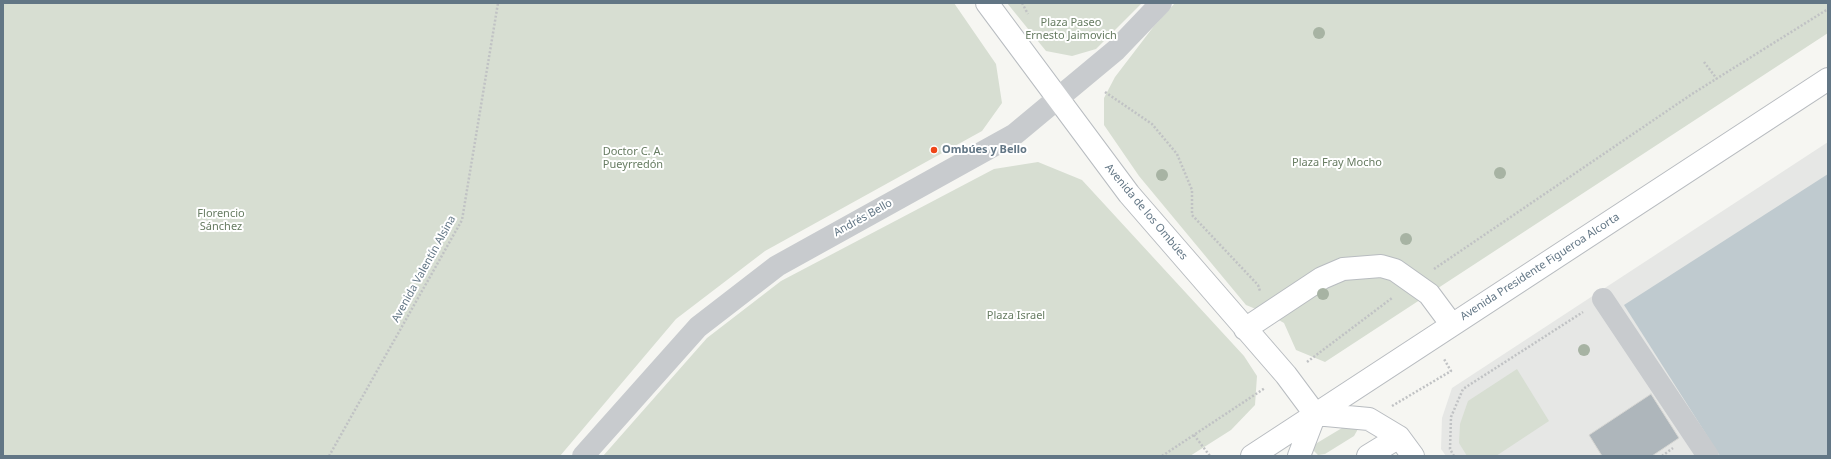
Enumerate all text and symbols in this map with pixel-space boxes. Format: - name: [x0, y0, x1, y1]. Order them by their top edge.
- park label: Plaza Paseo Ernesto Jaimovich: [1025, 16, 1117, 42]
- place label: Ombúes y Bello: [942, 143, 1027, 157]
- park label: Doctor C. A. Pueyrredón: [603, 145, 663, 171]
- marker: Ombúes y Bello: [929, 145, 939, 155]
- park label: Plaza Fray Mocho: [1292, 156, 1382, 170]
- street label: Avenida de los Ombúes: [1102, 161, 1190, 263]
- street label: Andrés Bello: [831, 196, 895, 240]
- park label: Florencio Sánchez: [197, 207, 245, 233]
- street label: Avenida Presidente Figueroa Alcorta: [1458, 210, 1622, 324]
- street label: Avenida Valentín Alsina: [389, 213, 459, 325]
- park label: Plaza Israel: [987, 309, 1045, 323]

